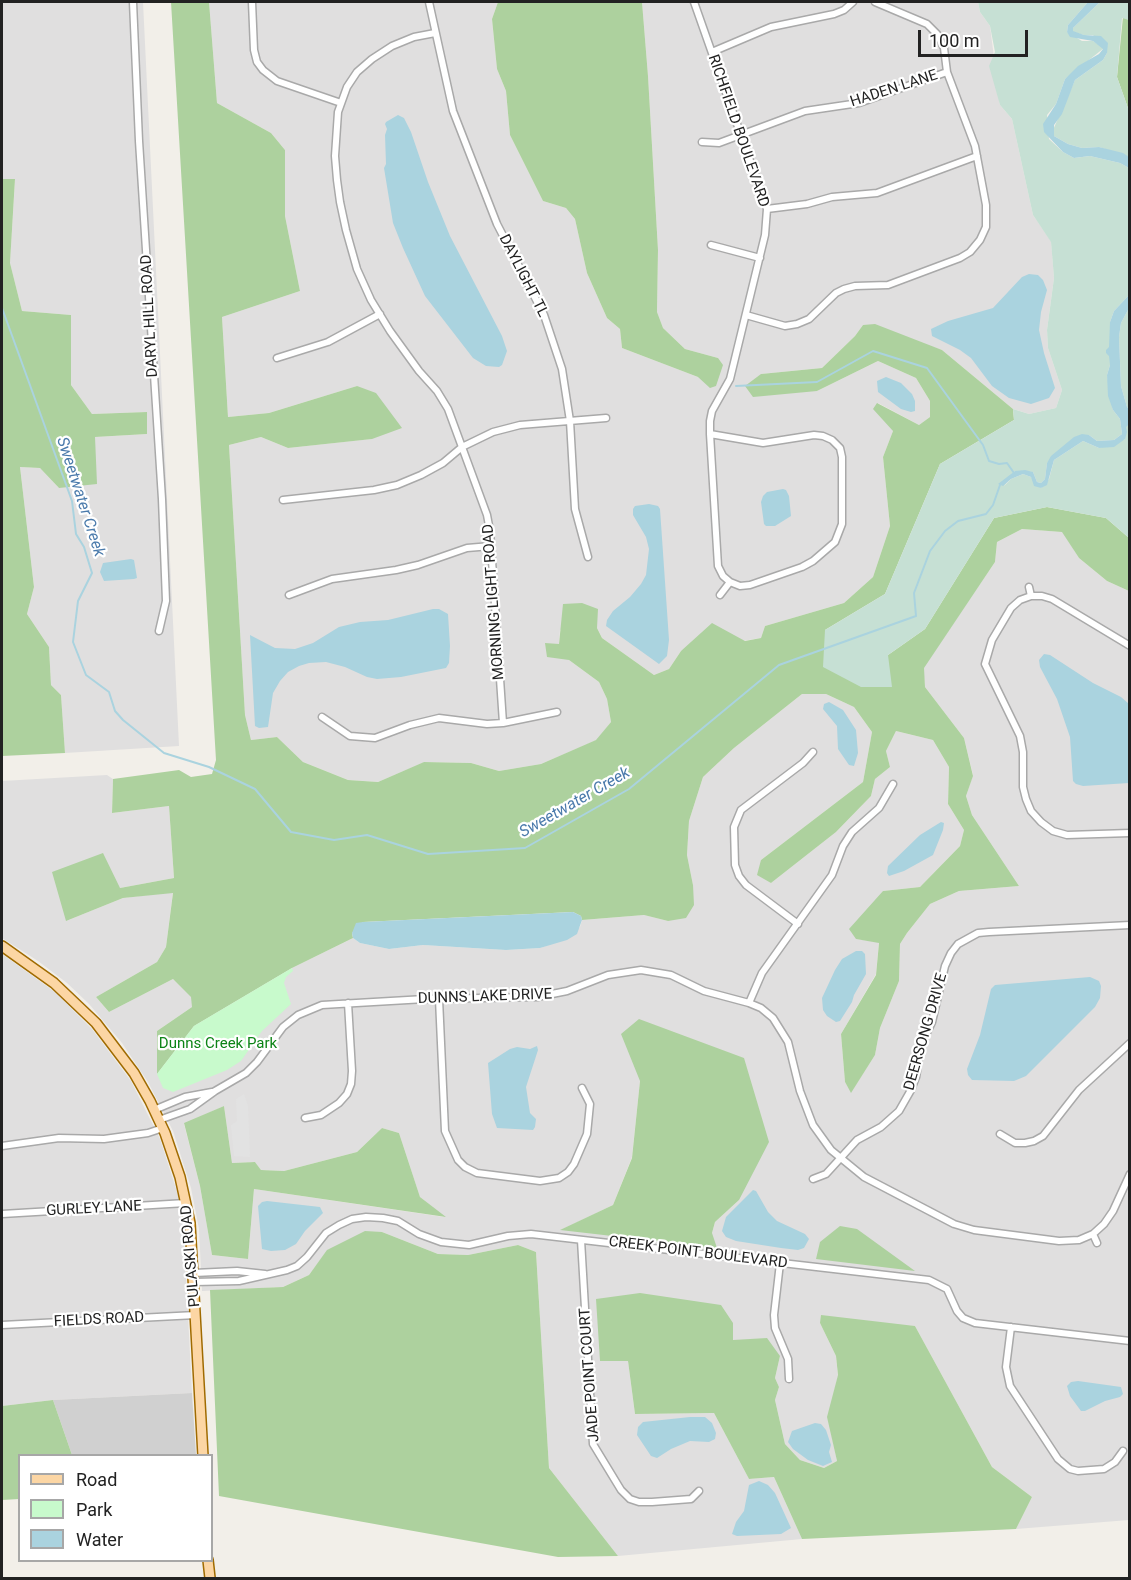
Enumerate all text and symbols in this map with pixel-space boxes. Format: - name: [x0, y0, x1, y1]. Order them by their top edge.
- scale bar: [921, 18, 1030, 56]
- text: 100 m: [929, 30, 980, 51]
- street label: RICHFIELD BOULEVARD: [703, 52, 773, 210]
- street label: HADEN LANE: [848, 66, 940, 112]
- street label: DAYLIGHT TL: [494, 232, 552, 320]
- street label: DARYL HILL ROAD: [138, 254, 162, 378]
- water label: Sweetwater Creek: [52, 435, 108, 559]
- street label: MORNING LIGHT ROAD: [480, 523, 508, 681]
- water label: Sweetwater Creek: [516, 764, 634, 842]
- street label: DEERSONG DRIVE: [901, 971, 951, 1093]
- street label: DUNNS LAKE DRIVE: [417, 986, 553, 1008]
- park label: Dunns Creek Park: [159, 1035, 277, 1053]
- street label: GURLEY LANE: [46, 1198, 142, 1220]
- street label: PULASKI ROAD: [178, 1204, 204, 1308]
- street label: CREEK POINT BOULEVARD: [608, 1233, 788, 1273]
- street label: JADE POINT COURT: [576, 1307, 604, 1443]
- street label: FIELDS ROAD: [53, 1309, 145, 1331]
- legend: [18, 1454, 213, 1562]
- text: Road: [76, 1469, 117, 1490]
- text: Park: [76, 1499, 112, 1520]
- text: Water: [76, 1529, 123, 1550]

